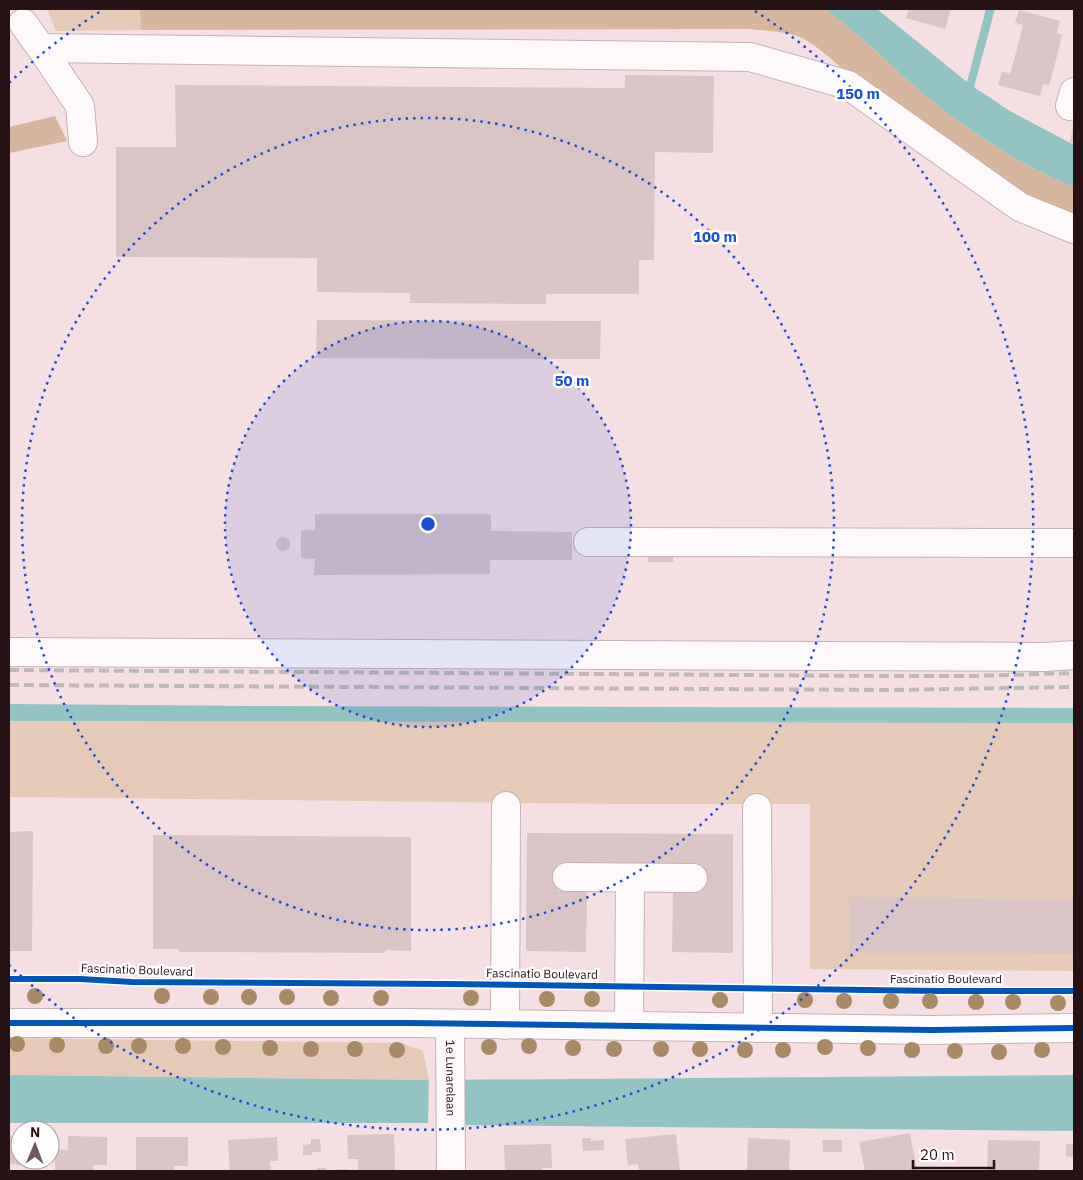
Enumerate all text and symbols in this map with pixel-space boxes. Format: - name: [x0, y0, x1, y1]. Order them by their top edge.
- text: 150 m: [836, 84, 880, 103]
- text: 100 m: [693, 227, 737, 246]
- text: 50 m: [555, 371, 589, 390]
- centre of rings: [419, 515, 437, 533]
- street label: Fascinatio Boulevard: [81, 960, 193, 979]
- street label: Fascinatio Boulevard: [486, 965, 598, 982]
- street label: Fascinatio Boulevard: [890, 971, 1002, 986]
- street label: 1e Lunarelaan: [443, 1040, 459, 1116]
- north arrow: [10, 1120, 60, 1170]
- text: N: [30, 1123, 40, 1141]
- scale bar: [913, 1138, 994, 1170]
- text: 20 m: [920, 1145, 955, 1164]

